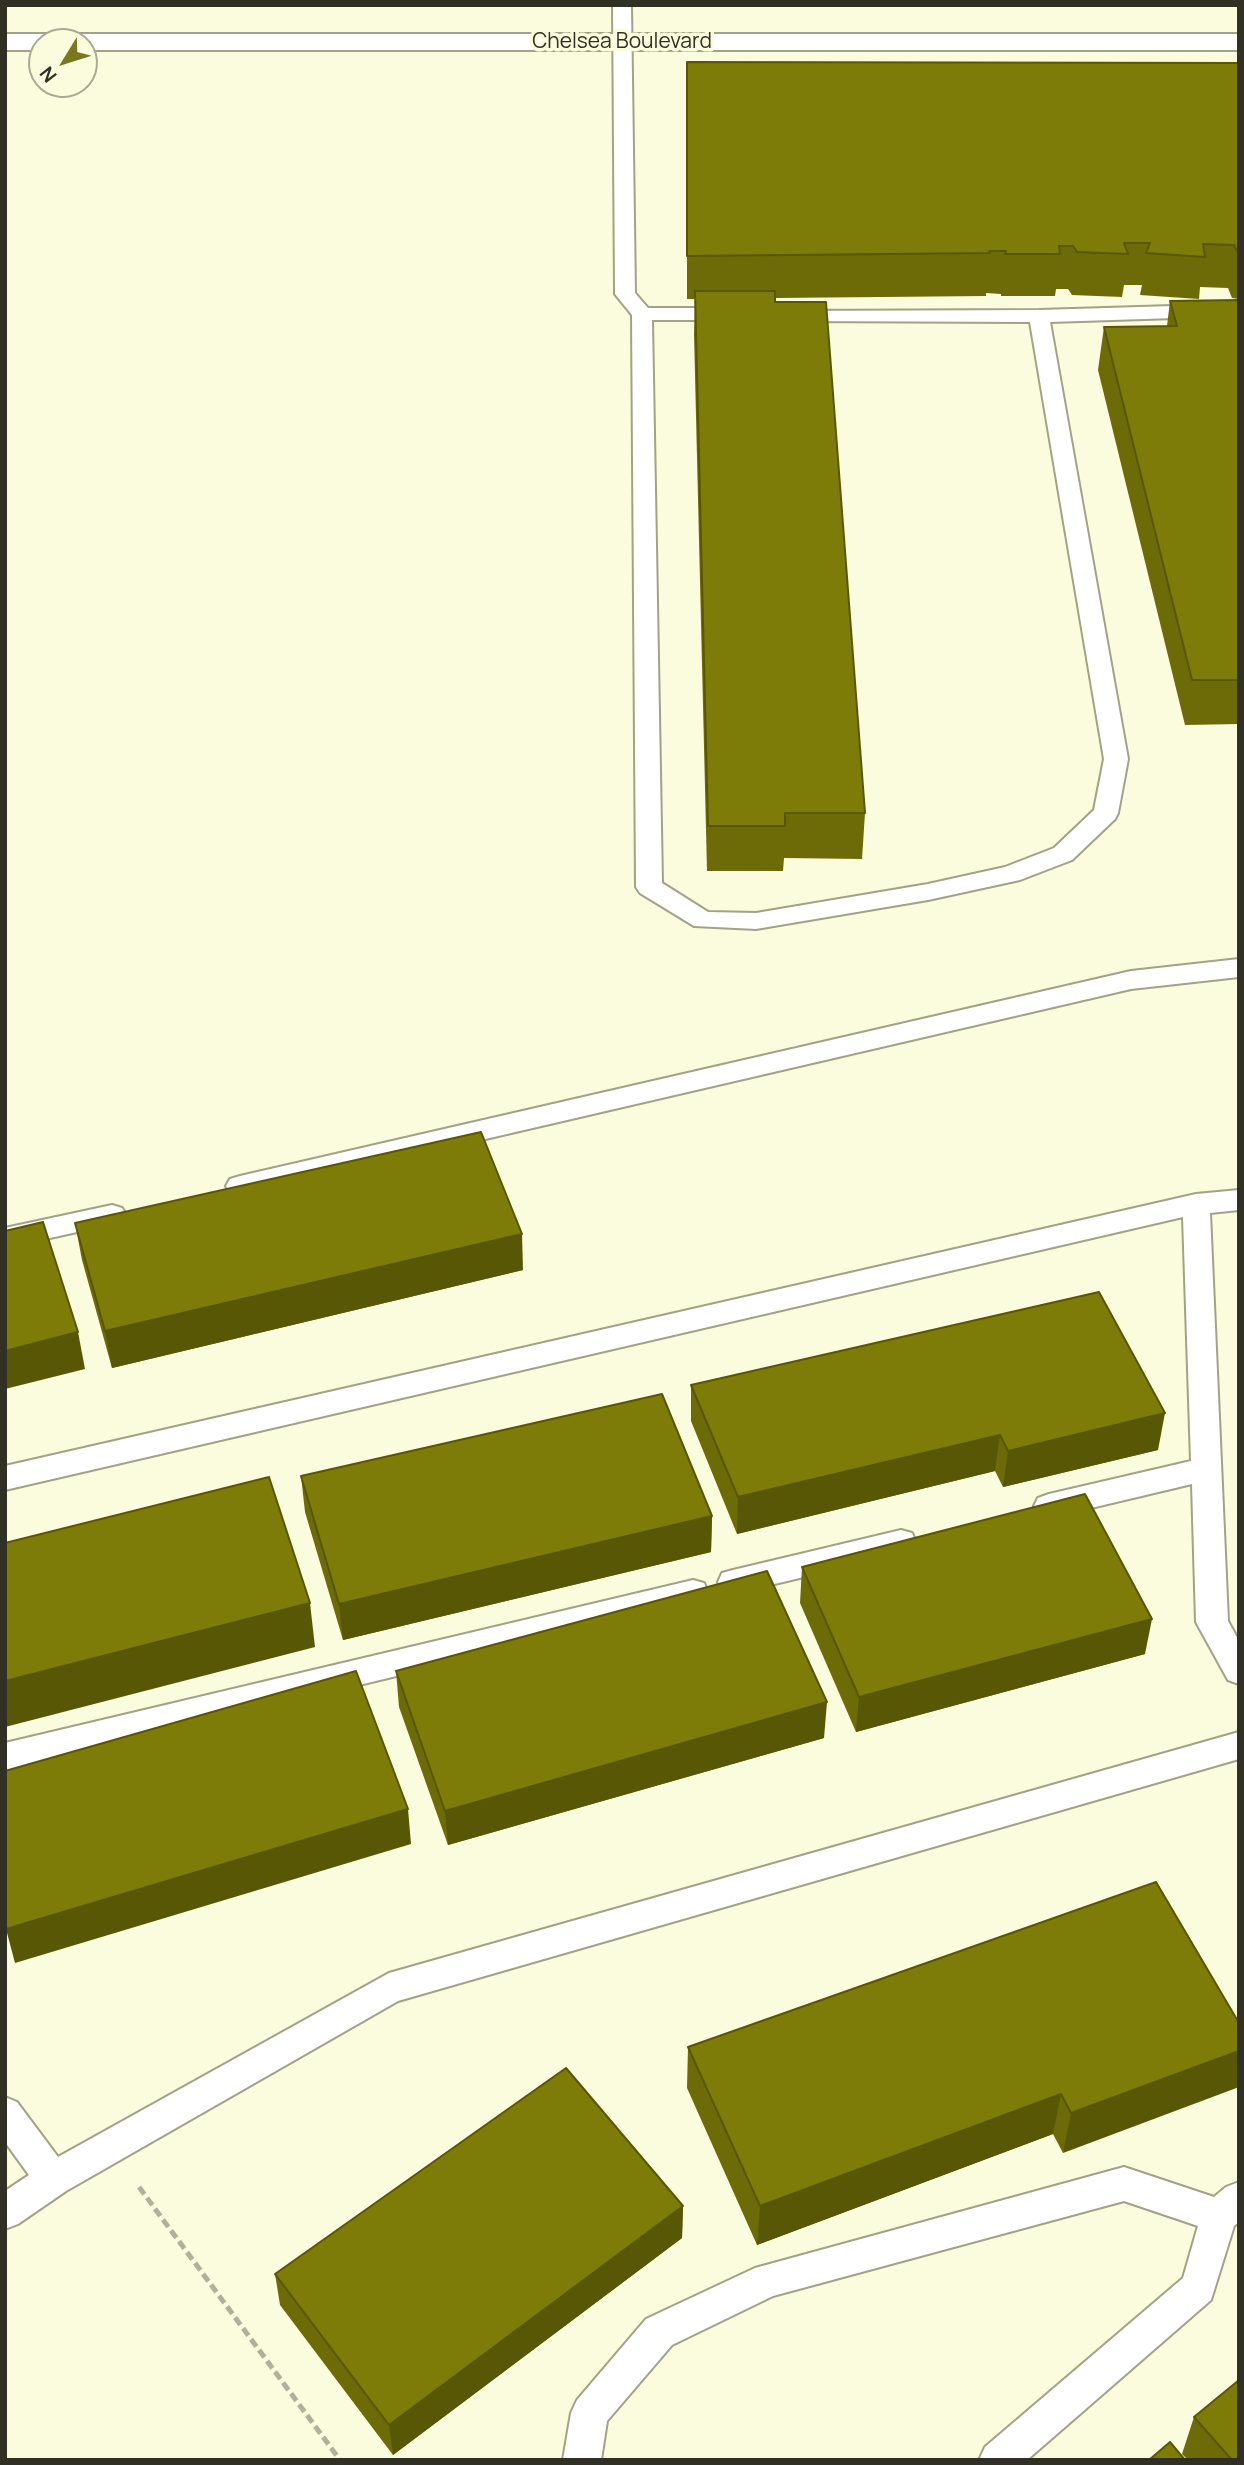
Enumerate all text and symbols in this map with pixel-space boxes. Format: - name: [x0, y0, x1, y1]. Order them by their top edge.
- north arrow: [28, 28, 98, 98]
- street label: Chelsea Boulevard: [532, 29, 712, 55]
- text: N: [34, 61, 62, 88]

